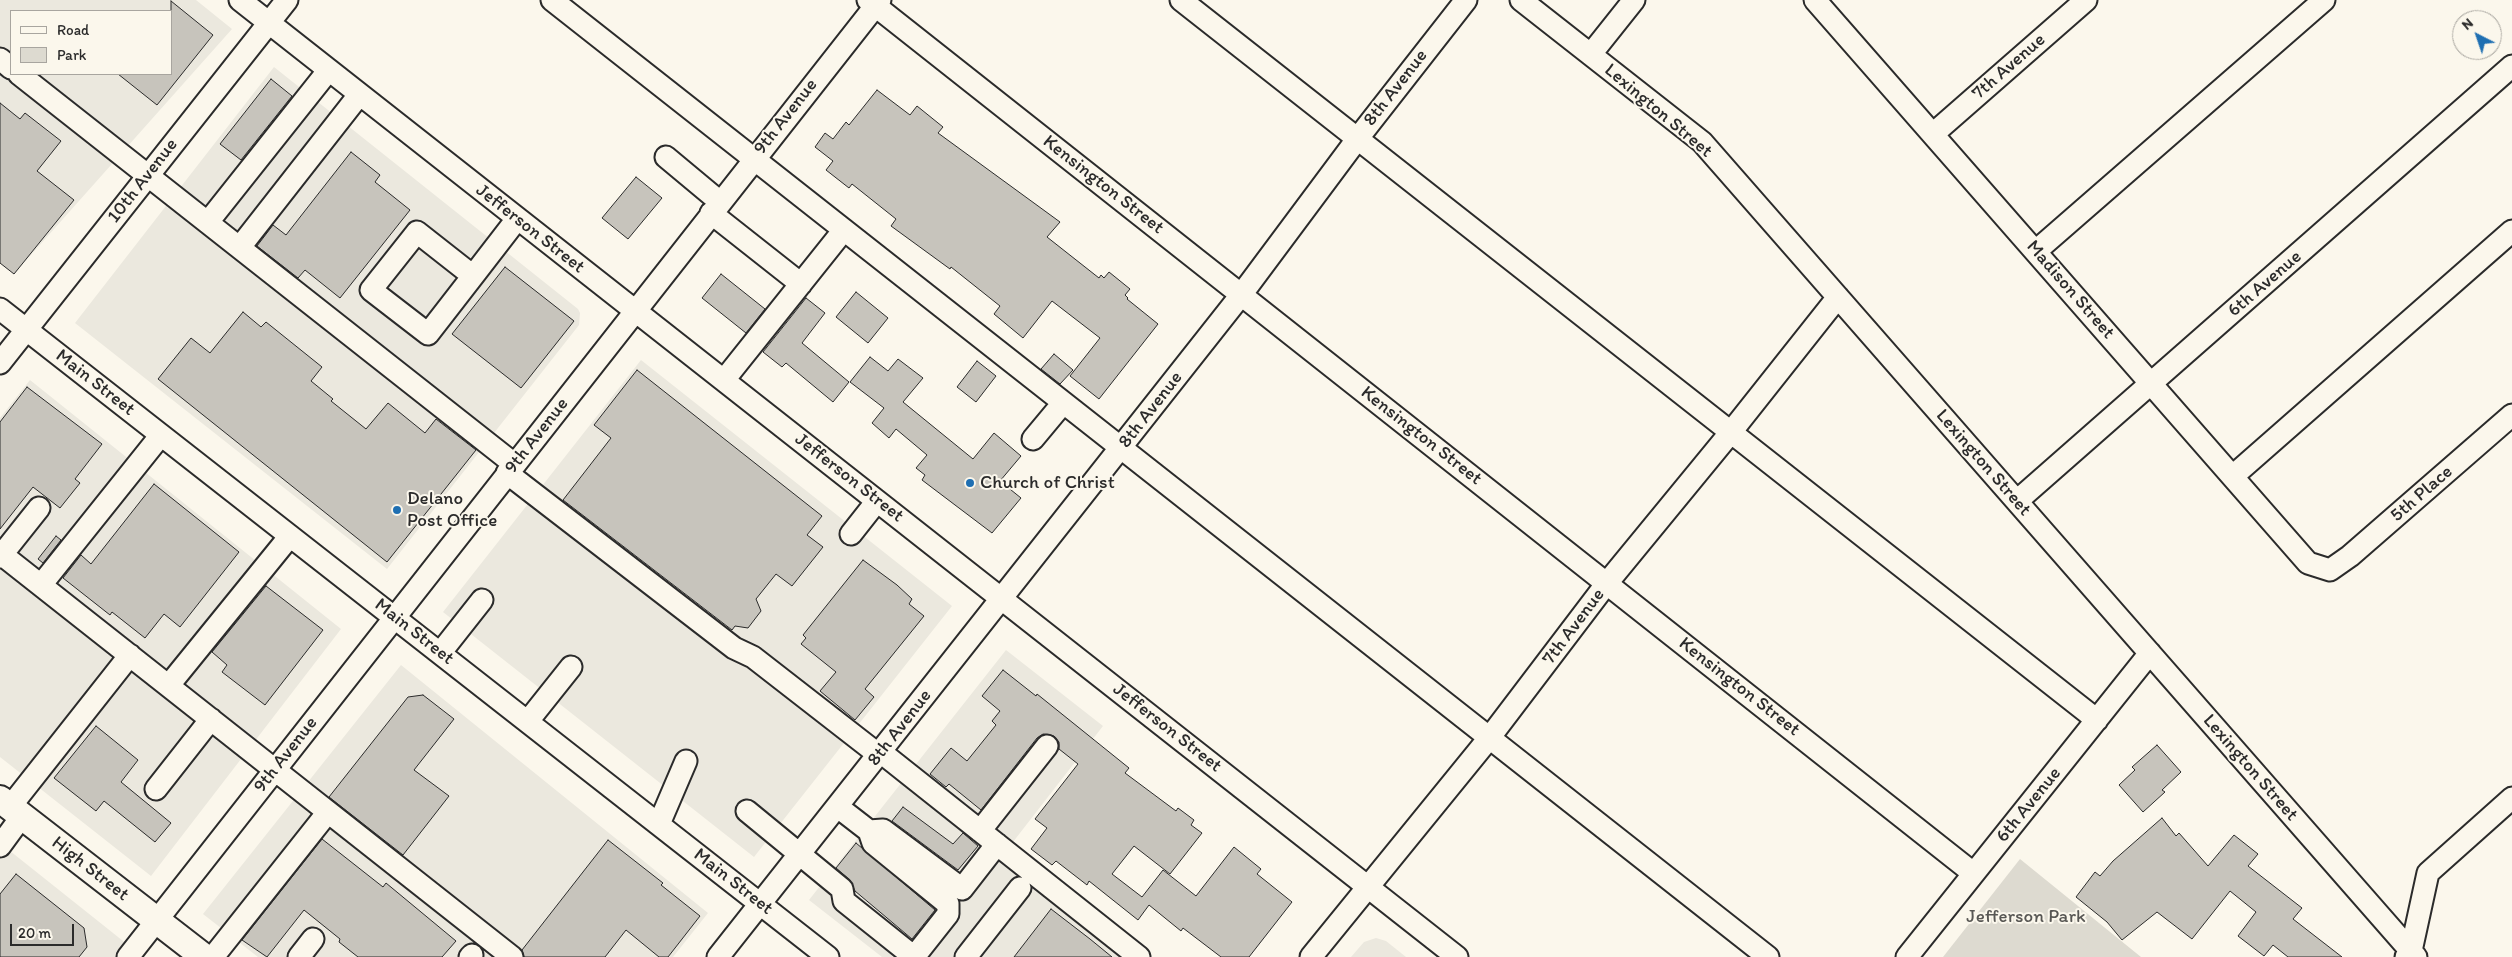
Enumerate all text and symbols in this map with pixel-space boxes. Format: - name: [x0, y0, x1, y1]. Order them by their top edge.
- legend: [10, 10, 172, 75]
- north arrow: [2452, 10, 2502, 60]
- text: N: [2458, 15, 2477, 34]
- text: Road: [57, 21, 89, 39]
- street label: 7th Avenue: [1968, 29, 2050, 105]
- street label: 8th Avenue: [1359, 45, 1433, 131]
- text: Park: [57, 46, 87, 64]
- street label: Lexington Street: [1599, 59, 1717, 163]
- street label: 9th Avenue: [749, 74, 823, 160]
- street label: Kensington Street: [1038, 131, 1168, 239]
- street label: 10th Avenue: [103, 134, 183, 228]
- street label: Jefferson Street: [471, 179, 589, 279]
- street label: Madison Street: [2021, 236, 2119, 344]
- street label: 6th Avenue: [2223, 246, 2307, 322]
- street label: Main Street: [51, 345, 139, 421]
- street label: 8th Avenue: [1114, 367, 1188, 453]
- street label: Kensington Street: [1356, 382, 1486, 490]
- street label: 9th Avenue: [500, 393, 574, 479]
- street label: Lexington Street: [1930, 405, 2036, 521]
- street label: Jefferson Street: [790, 428, 908, 528]
- street label: 5th Place: [2386, 461, 2458, 527]
- place label: Church of Christ: [980, 472, 1115, 494]
- marker: Church of Christ: [964, 477, 976, 489]
- place label: Delano Post Office: [407, 488, 497, 532]
- marker: Delano Post Office: [391, 504, 403, 516]
- street label: 7th Avenue: [1538, 584, 1610, 670]
- street label: Main Street: [370, 594, 458, 670]
- street label: Kensington Street: [1674, 633, 1804, 741]
- street label: Jefferson Street: [1108, 678, 1226, 778]
- street label: 8th Avenue: [863, 685, 937, 771]
- street label: Lexington Street: [2197, 710, 2303, 826]
- street label: 9th Avenue: [249, 712, 323, 798]
- street label: 6th Avenue: [1992, 763, 2066, 847]
- street label: High Street: [47, 832, 133, 906]
- street label: Main Street: [689, 844, 777, 920]
- park label: Jefferson Park: [1966, 906, 2086, 928]
- scale bar: [12, 914, 76, 946]
- text: 20 m: [18, 924, 51, 942]

